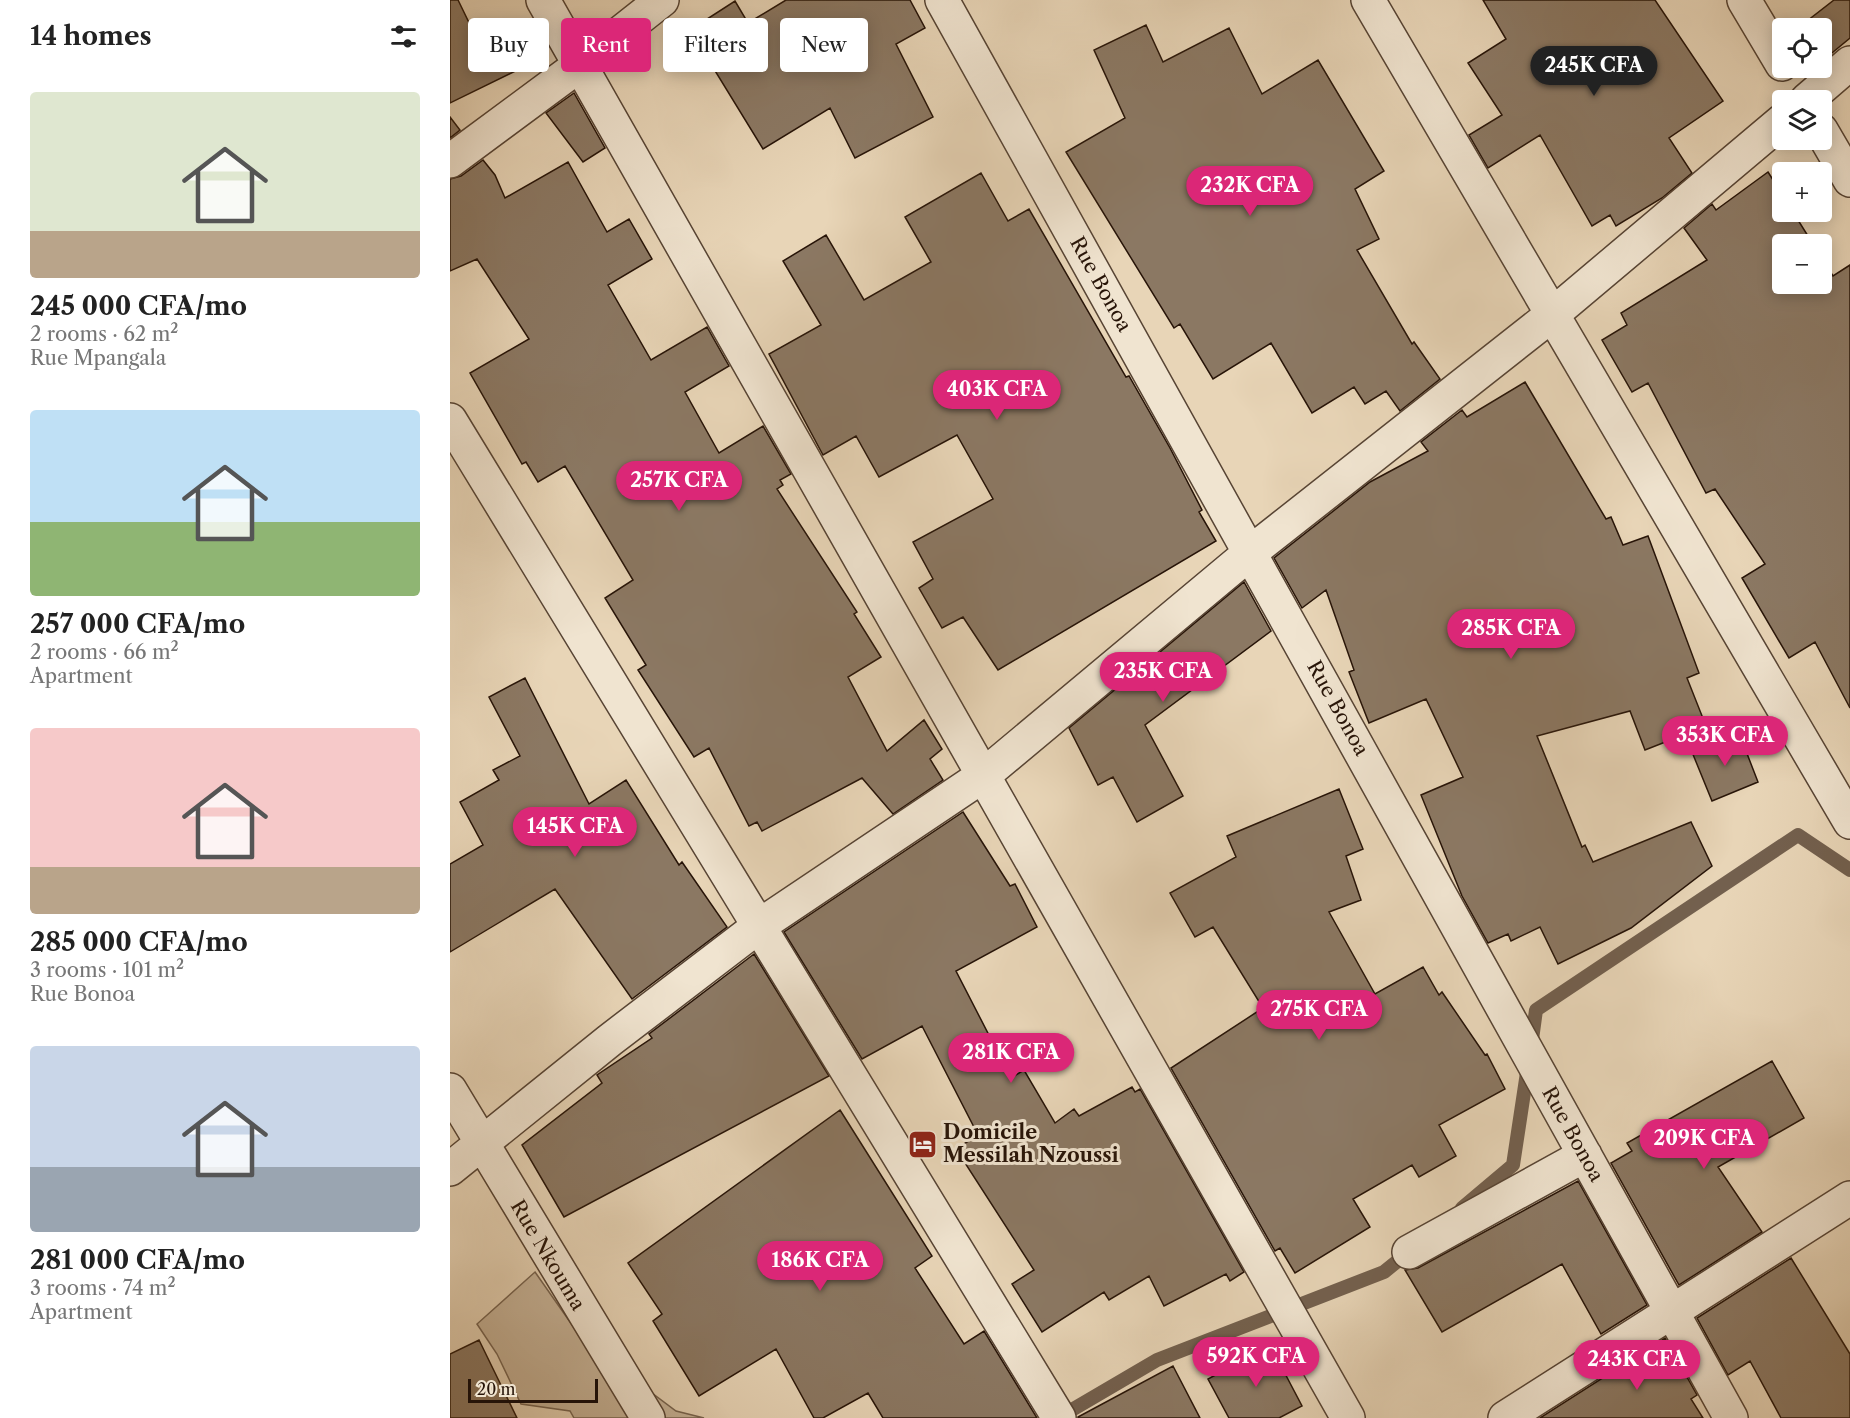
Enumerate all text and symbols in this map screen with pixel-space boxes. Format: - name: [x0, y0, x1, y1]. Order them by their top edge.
- chip: Buy: [468, 18, 549, 72]
- chip: Rent: [561, 18, 651, 72]
- chip: Filters: [663, 18, 768, 72]
- chip: New: [780, 18, 868, 72]
- map controls: [1772, 18, 1832, 294]
- button: locate: [1772, 18, 1832, 78]
- text: 14 homes: [30, 20, 152, 52]
- icon: filters: [387, 20, 420, 53]
- pin: 245K CFA: [1532, 46, 1656, 97]
- text: 245K CFA: [1544, 53, 1644, 77]
- button: layers: [1772, 90, 1832, 150]
- icon: home: [171, 131, 279, 239]
- button: +: [1772, 162, 1832, 222]
- pin: 232K CFA: [1188, 166, 1312, 217]
- text: 232K CFA: [1200, 173, 1300, 197]
- street label: Rue Bonoa: [1065, 232, 1137, 336]
- button: −: [1772, 234, 1832, 294]
- text: 245 000 CFA/mo: [30, 290, 247, 322]
- text: 2 rooms · 62 m²: [30, 322, 178, 346]
- text: Rue Mpangala: [30, 346, 166, 370]
- pin: 403K CFA: [935, 370, 1059, 421]
- text: 403K CFA: [947, 377, 1047, 401]
- icon: home: [171, 449, 279, 557]
- pin: 257K CFA: [617, 461, 741, 512]
- text: 257K CFA: [630, 468, 728, 492]
- text: 257 000 CFA/mo: [30, 608, 245, 640]
- pin: 285K CFA: [1449, 609, 1573, 660]
- text: 285K CFA: [1461, 616, 1561, 640]
- text: 2 rooms · 66 m²: [30, 640, 179, 664]
- pin: 235K CFA: [1101, 652, 1225, 703]
- street label: Rue Bonoa: [1302, 656, 1374, 760]
- text: 235K CFA: [1114, 659, 1212, 683]
- text: Apartment: [30, 664, 133, 688]
- pin: 353K CFA: [1663, 716, 1787, 767]
- text: 353K CFA: [1676, 723, 1774, 747]
- icon: home: [171, 767, 279, 875]
- pin: 145K CFA: [513, 807, 637, 858]
- text: 145K CFA: [527, 814, 623, 838]
- text: 285 000 CFA/mo: [30, 926, 248, 958]
- text: 3 rooms · 101 m²: [30, 958, 184, 982]
- text: Rue Bonoa: [30, 982, 135, 1006]
- pin: 275K CFA: [1257, 990, 1381, 1041]
- text: 275K CFA: [1270, 997, 1368, 1021]
- pin: 281K CFA: [949, 1033, 1073, 1084]
- text: 281K CFA: [962, 1040, 1060, 1064]
- street label: Rue Bonoa: [1537, 1082, 1609, 1186]
- icon: home: [171, 1085, 279, 1193]
- pin: 209K CFA: [1642, 1119, 1766, 1170]
- place label: Domicile Messilah Nzoussi: [943, 1120, 1119, 1167]
- text: 209K CFA: [1654, 1126, 1754, 1150]
- hotel icon: Domicile Messilah Nzoussi: [906, 1128, 938, 1160]
- street label: Rue Nkouma: [506, 1195, 591, 1315]
- pin: 186K CFA: [758, 1241, 882, 1292]
- text: 281 000 CFA/mo: [30, 1244, 245, 1276]
- text: 186K CFA: [771, 1248, 869, 1272]
- text: 3 rooms · 74 m²: [30, 1276, 176, 1300]
- text: Apartment: [30, 1300, 133, 1324]
- pin: 592K CFA: [1194, 1337, 1318, 1388]
- pin: 243K CFA: [1575, 1340, 1699, 1391]
- text: 592K CFA: [1206, 1344, 1306, 1368]
- text: 243K CFA: [1587, 1347, 1687, 1371]
- scale bar: [468, 1376, 598, 1404]
- text: 20 m: [477, 1379, 516, 1399]

